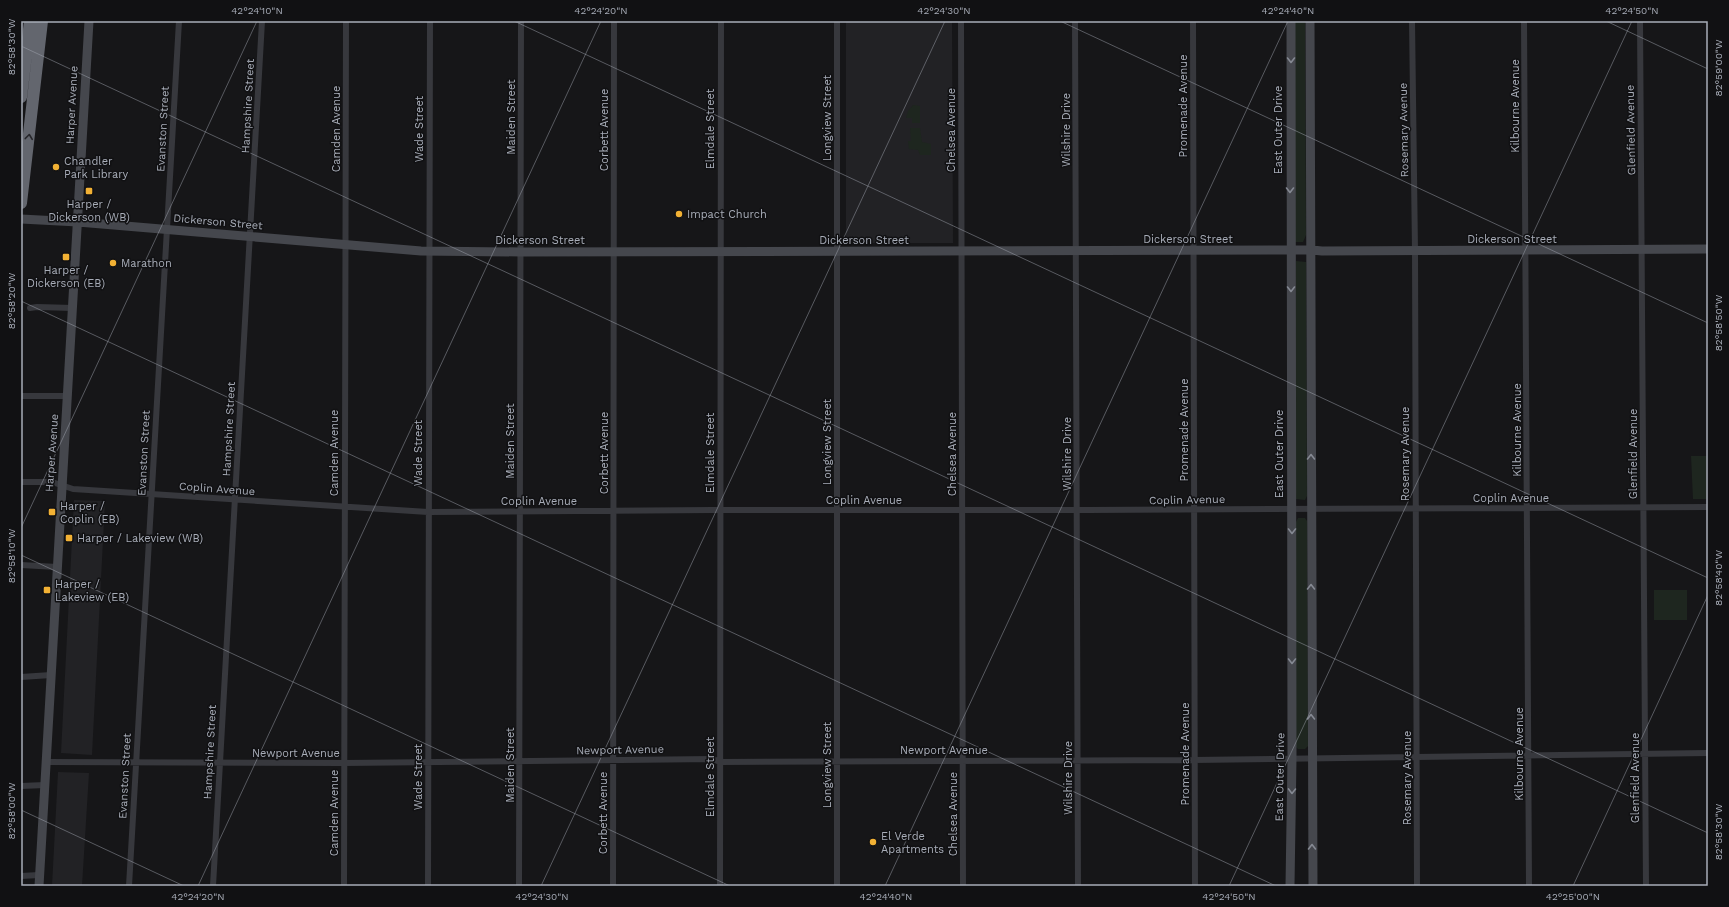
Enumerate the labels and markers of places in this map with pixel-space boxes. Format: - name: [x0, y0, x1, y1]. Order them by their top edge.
- place label: Chandler Park Library: [64, 155, 129, 181]
- marker: Chandler Park Library: [51, 162, 61, 172]
- marker: Harper / Dickerson (WB): [84, 186, 94, 196]
- place label: Harper / Dickerson (WB): [48, 198, 130, 224]
- place label: Impact Church: [687, 208, 767, 221]
- marker: Impact Church: [674, 209, 684, 219]
- marker: Harper / Dickerson (EB): [61, 252, 71, 262]
- place label: Marathon: [121, 257, 172, 270]
- marker: Marathon: [108, 258, 118, 268]
- place label: Harper / Dickerson (EB): [27, 264, 105, 290]
- place label: Harper / Coplin (EB): [60, 500, 119, 526]
- marker: Harper / Coplin (EB): [47, 507, 57, 517]
- place label: Harper / Lakeview (WB): [77, 532, 203, 545]
- marker: Harper / Lakeview (WB): [64, 533, 74, 543]
- place label: Harper / Lakeview (EB): [55, 578, 129, 604]
- marker: Harper / Lakeview (EB): [42, 585, 52, 595]
- place label: El Verde Apartments: [881, 830, 944, 856]
- marker: El Verde Apartments: [868, 837, 878, 847]

